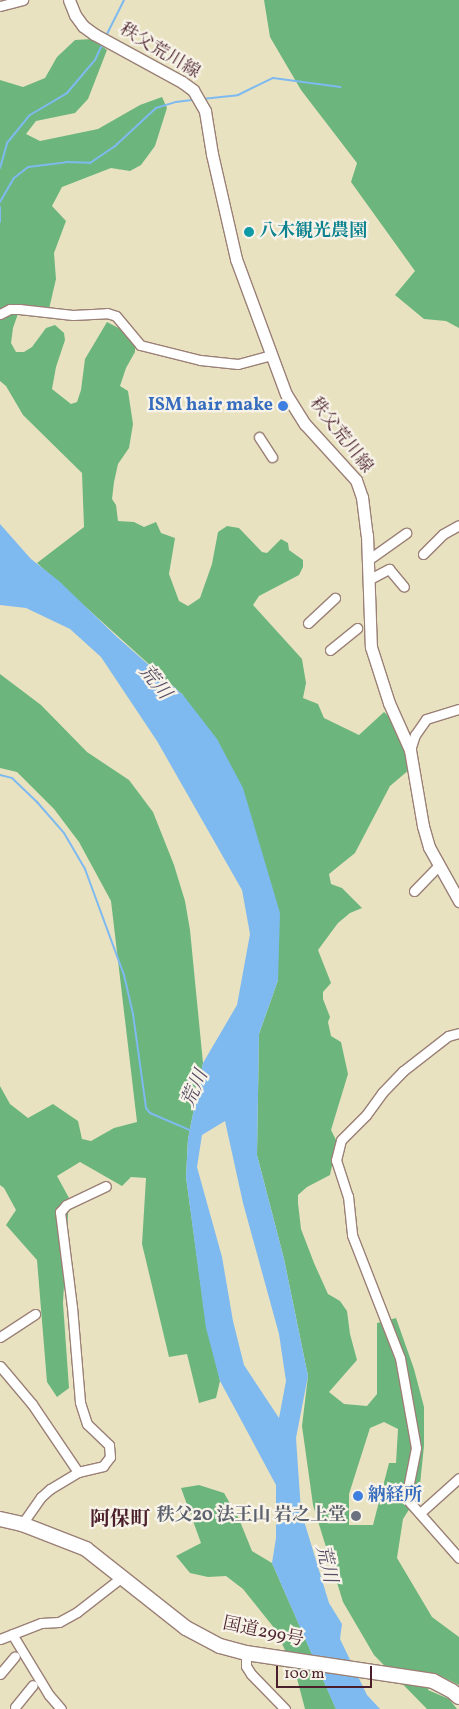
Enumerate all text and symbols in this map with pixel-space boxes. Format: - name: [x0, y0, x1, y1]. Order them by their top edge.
- street label: 秩父荒川線: [115, 20, 203, 84]
- place label: 八木観光農園: [259, 221, 367, 243]
- marker: 八木観光農園: [243, 226, 255, 238]
- street label: 秩父荒川線: [304, 394, 376, 478]
- place label: ISM hair make: [148, 395, 273, 417]
- marker: ISM hair make: [277, 400, 289, 412]
- water label: 荒川: [133, 661, 175, 705]
- water label: 荒川: [178, 1067, 214, 1111]
- place label: 納経所: [368, 1485, 422, 1507]
- marker: 納経所: [352, 1490, 364, 1502]
- place label: 秩父20 法王山 岩之上堂: [156, 1505, 346, 1527]
- district label: 阿保町: [90, 1508, 150, 1532]
- marker: 秩父20 法王山 岩之上堂: [350, 1510, 362, 1522]
- water label: 荒川: [310, 1543, 340, 1585]
- street label: 国道299号: [220, 1614, 306, 1652]
- scale bar: [279, 1656, 375, 1688]
- text: 100 m: [284, 1664, 324, 1685]

